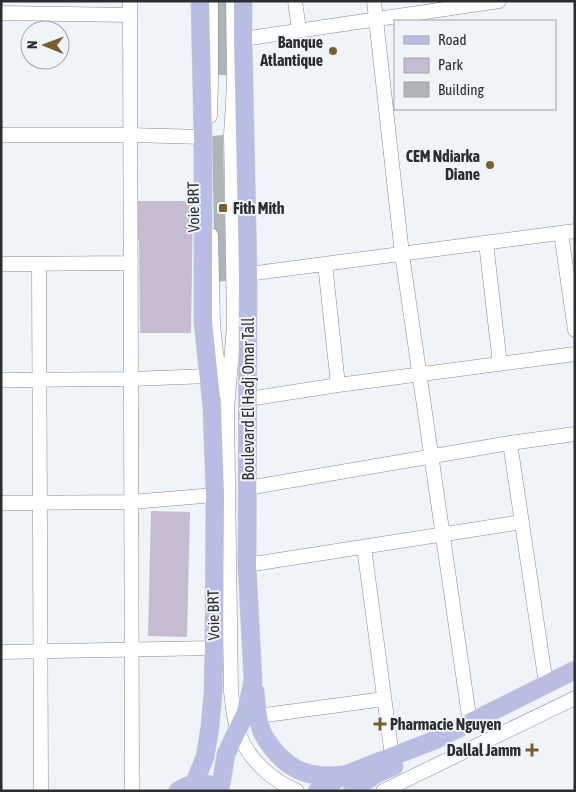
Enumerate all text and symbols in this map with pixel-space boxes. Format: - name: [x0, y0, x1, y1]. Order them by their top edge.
- north arrow: [20, 20, 70, 70]
- legend: [394, 20, 556, 110]
- text: Road: [438, 31, 467, 48]
- place label: Banque Atlantique: [259, 33, 323, 69]
- text: N: [24, 41, 40, 49]
- marker: Banque Atlantique: [327, 45, 339, 57]
- text: Park: [438, 56, 463, 73]
- text: Building: [438, 81, 484, 98]
- place label: CEM Ndiarka Diane: [406, 147, 480, 183]
- marker: CEM Ndiarka Diane: [484, 159, 496, 171]
- street label: Voie BRT: [184, 182, 202, 232]
- place label: Fith Mith: [233, 199, 285, 217]
- marker: Fith Mith: [217, 202, 229, 214]
- street label: Boulevard El Hadj Omar Tall: [239, 317, 258, 480]
- street label: Voie BRT: [204, 590, 222, 640]
- place label: Pharmacie Nguyen: [390, 715, 502, 733]
- marker: Pharmacie Nguyen: [374, 718, 386, 730]
- place label: Dallal Jamm: [447, 741, 521, 759]
- marker: Dallal Jamm: [525, 743, 539, 757]

